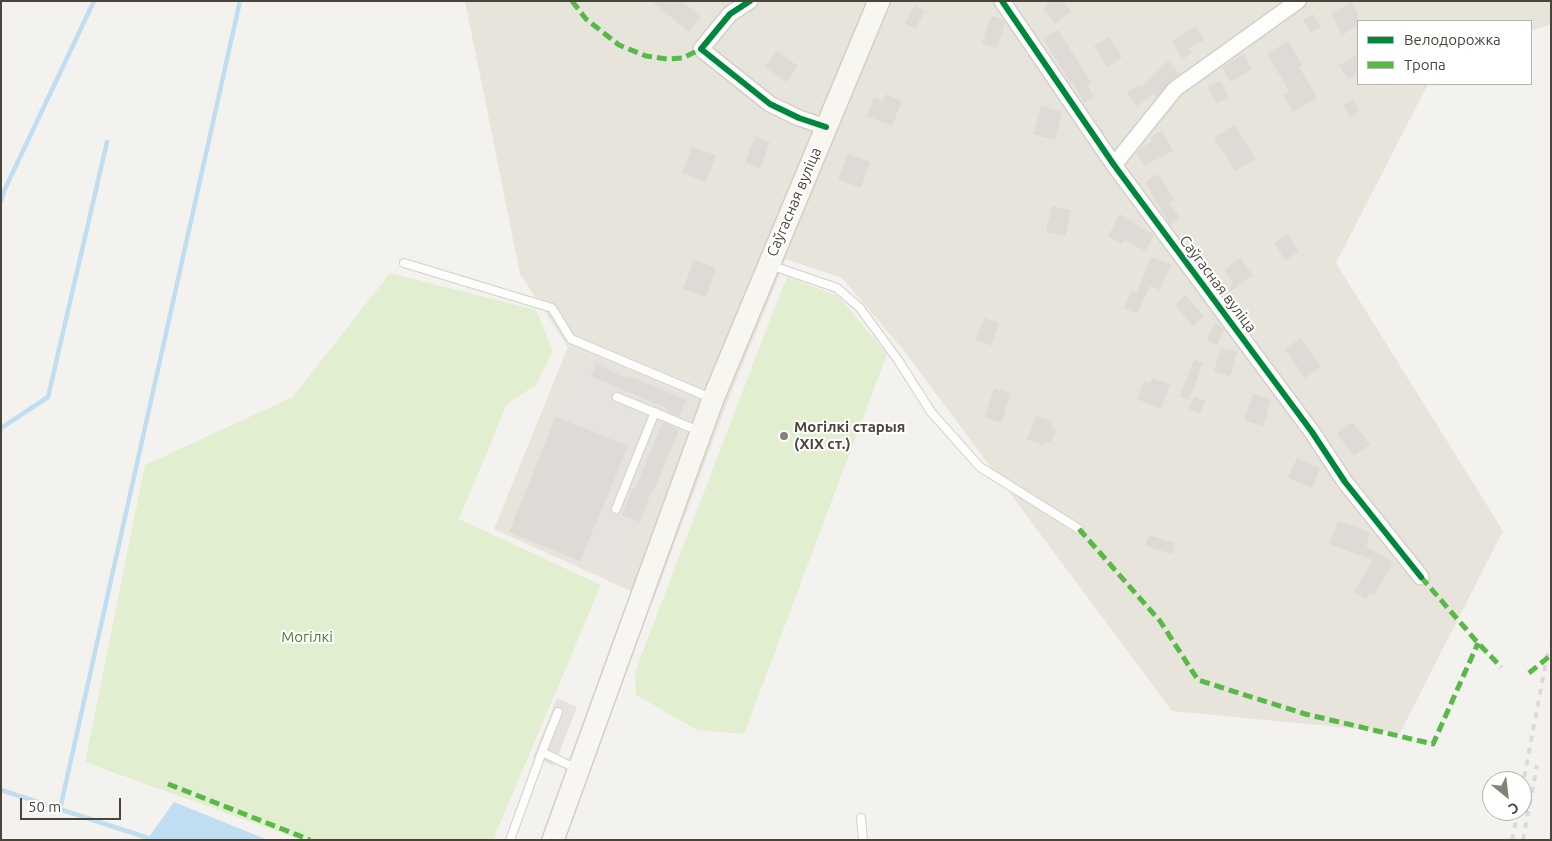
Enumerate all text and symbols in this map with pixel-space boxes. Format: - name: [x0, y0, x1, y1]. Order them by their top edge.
- legend: [1357, 20, 1532, 85]
- text: Велодорожка: [1404, 31, 1501, 48]
- text: Тропа: [1404, 56, 1446, 73]
- street label: Саўгасная вуліца: [763, 145, 825, 259]
- street label: Саўгасная вуліца: [1176, 232, 1260, 336]
- place label: Могілкі старыя (XIX ст.): [794, 418, 905, 453]
- marker: Могілкі старыя (XIX ст.): [778, 430, 790, 442]
- park label: Могілкі: [281, 628, 333, 646]
- north arrow: [1482, 771, 1532, 821]
- scale bar: [22, 788, 124, 820]
- text: 50 m: [28, 798, 61, 815]
- text: С: [1506, 799, 1522, 817]

